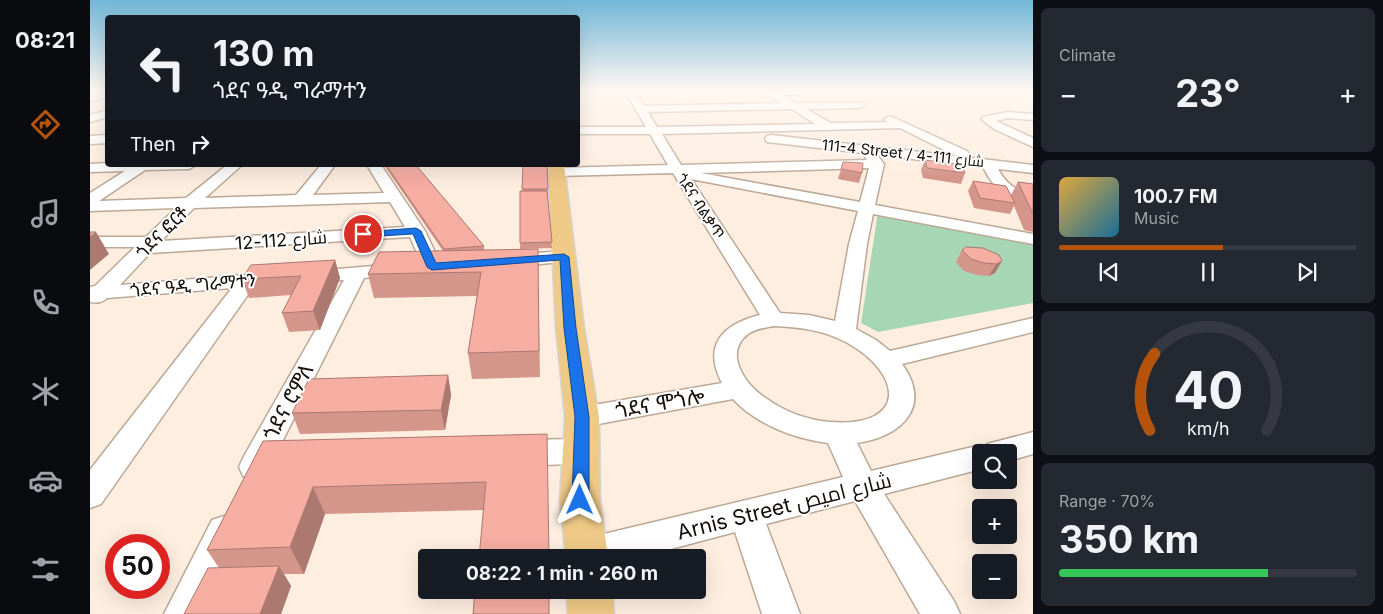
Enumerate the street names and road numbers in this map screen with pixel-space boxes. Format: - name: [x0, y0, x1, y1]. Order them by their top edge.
- street label: 111-4 Street / شارع 111-4: [821, 135, 985, 173]
- street label: ጎደና ብልቃጥ: [673, 170, 729, 242]
- street label: ጎደና ፎርቶ: [132, 201, 193, 262]
- street label: شارع 112-12: [234, 226, 328, 256]
- street label: ጎደና ዓዲ ግራማተን: [129, 269, 257, 301]
- street label: ጎደና ሮምለ: [258, 360, 318, 444]
- street label: ጎደና ሞጎሎ: [613, 383, 707, 423]
- street label: Arnis Street شارع اميص: [674, 467, 894, 547]

